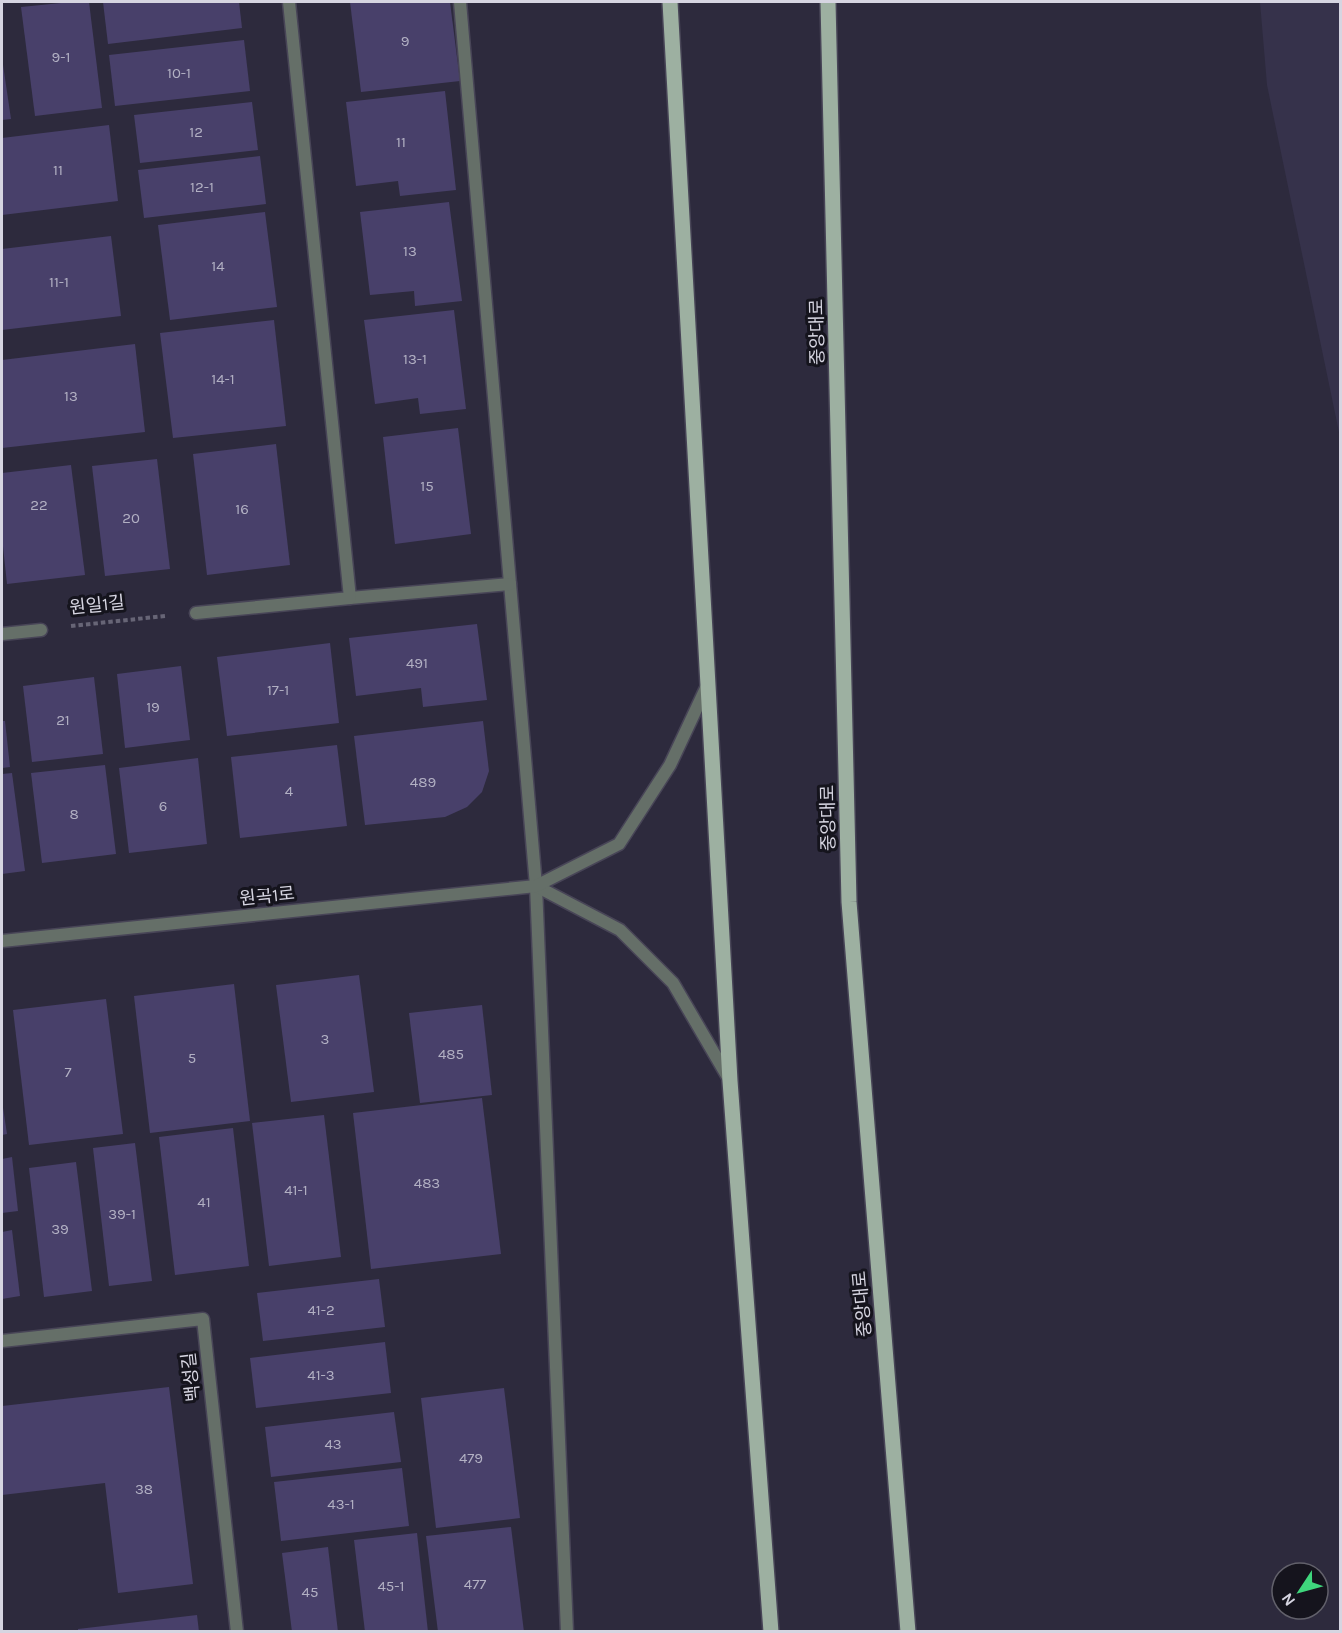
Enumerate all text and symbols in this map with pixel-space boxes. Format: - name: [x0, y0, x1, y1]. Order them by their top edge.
- house number: 9: [401, 32, 409, 50]
- house number: 9-1: [52, 48, 70, 66]
- house number: 10-1: [167, 64, 191, 82]
- house number: 12: [189, 123, 203, 141]
- house number: 11: [396, 133, 406, 151]
- house number: 11: [53, 161, 63, 179]
- house number: 12-1: [190, 178, 214, 196]
- house number: 13: [403, 242, 417, 260]
- house number: 14: [211, 257, 225, 275]
- house number: 11-1: [49, 273, 69, 291]
- street label: 중앙대로: [805, 299, 829, 365]
- house number: 13-1: [403, 350, 427, 368]
- house number: 14-1: [211, 370, 235, 388]
- house number: 13: [64, 387, 78, 405]
- house number: 15: [420, 477, 434, 495]
- house number: 22: [30, 496, 48, 514]
- house number: 16: [235, 500, 249, 518]
- house number: 20: [122, 509, 140, 527]
- street label: 원일1길: [68, 591, 126, 619]
- house number: 491: [406, 654, 428, 672]
- house number: 17-1: [267, 681, 289, 699]
- house number: 19: [146, 698, 160, 716]
- house number: 21: [56, 711, 70, 729]
- house number: 489: [410, 773, 436, 791]
- house number: 4: [285, 782, 294, 800]
- street label: 중앙대로: [816, 785, 840, 851]
- house number: 6: [159, 797, 167, 815]
- house number: 8: [69, 805, 79, 823]
- street label: 원곡1로: [238, 882, 296, 910]
- house number: 3: [321, 1030, 329, 1048]
- house number: 485: [438, 1045, 464, 1063]
- house number: 5: [188, 1049, 196, 1067]
- house number: 7: [64, 1063, 72, 1081]
- house number: 483: [414, 1174, 440, 1192]
- house number: 41-1: [284, 1181, 308, 1199]
- house number: 41: [197, 1193, 211, 1211]
- house number: 39-1: [108, 1205, 136, 1223]
- house number: 39: [51, 1220, 69, 1238]
- street label: 중앙대로: [848, 1270, 876, 1338]
- house number: 41-2: [307, 1301, 335, 1319]
- street label: 백성길: [177, 1351, 205, 1403]
- house number: 41-3: [307, 1366, 335, 1384]
- house number: 43: [324, 1435, 342, 1453]
- house number: 479: [459, 1449, 483, 1467]
- house number: 38: [135, 1480, 153, 1498]
- house number: 43-1: [327, 1495, 355, 1513]
- north arrow: [1270, 1561, 1330, 1621]
- house number: 477: [464, 1575, 486, 1593]
- house number: 45-1: [377, 1577, 405, 1595]
- house number: 45: [302, 1583, 318, 1601]
- text: N: [1277, 1589, 1299, 1610]

